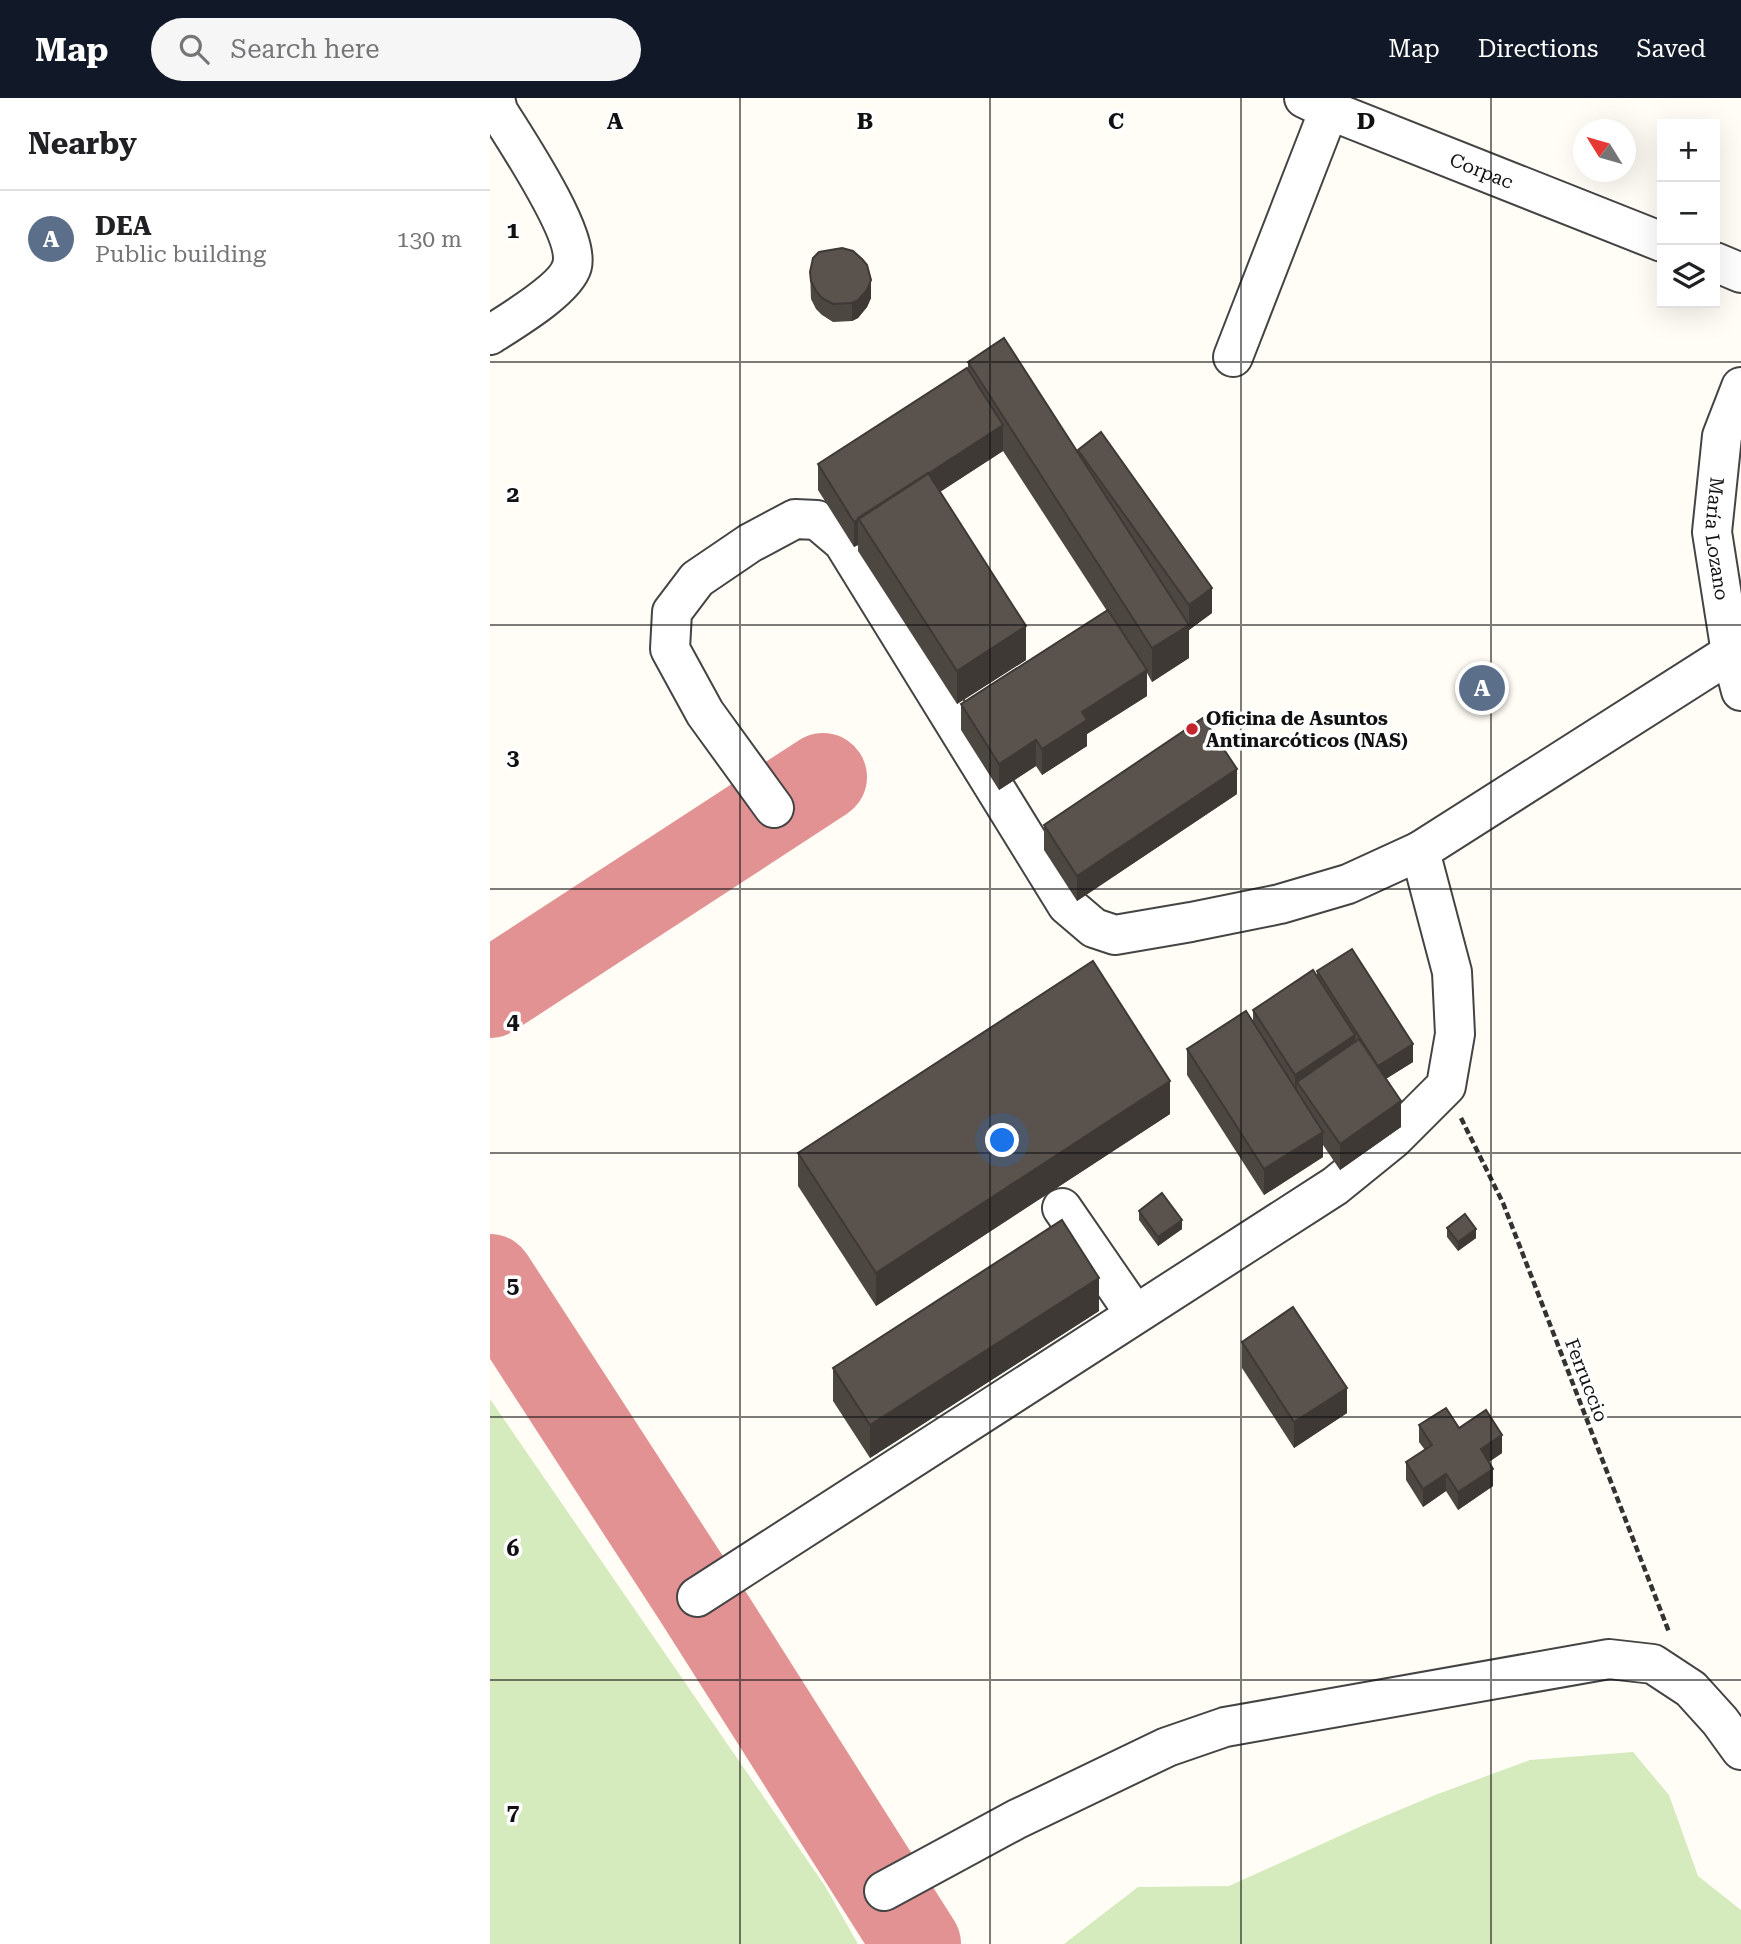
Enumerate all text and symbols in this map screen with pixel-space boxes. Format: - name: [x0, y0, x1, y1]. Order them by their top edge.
- search box: [151, 18, 641, 81]
- text: Map: [35, 30, 109, 69]
- icon: search: [175, 30, 213, 68]
- text: Search here: [231, 34, 380, 64]
- text: Map: [1388, 35, 1440, 63]
- text: Directions: [1478, 35, 1598, 63]
- text: Saved: [1636, 35, 1706, 63]
- text: A: [607, 108, 624, 135]
- text: B: [857, 108, 873, 135]
- text: C: [1108, 108, 1124, 135]
- text: D: [1357, 108, 1375, 135]
- north arrow: [1573, 119, 1636, 182]
- map controls: [1657, 119, 1720, 308]
- button: +: [1657, 119, 1720, 182]
- text: Nearby: [28, 126, 137, 161]
- street label: Corpac: [1447, 148, 1517, 194]
- button: −: [1657, 182, 1720, 245]
- text: DEA: [95, 211, 152, 241]
- text: 1: [507, 217, 520, 244]
- text: A: [43, 226, 59, 253]
- text: 130 m: [397, 226, 462, 253]
- text: Public building: [95, 241, 266, 268]
- button: layers: [1657, 245, 1720, 308]
- street label: María Lozano: [1700, 476, 1734, 602]
- text: 2: [507, 481, 519, 508]
- pin: A: [1459, 662, 1505, 714]
- place label: Oficina de Asuntos Antinarcóticos (NAS): [1206, 707, 1408, 752]
- marker: Oficina de Asuntos Antinarcóticos (NAS): [1184, 721, 1200, 737]
- text: 3: [507, 744, 520, 771]
- text: 4: [507, 1008, 520, 1035]
- your location: [985, 1123, 1019, 1157]
- text: 5: [507, 1272, 520, 1299]
- street label: Ferruccio: [1560, 1335, 1613, 1425]
- text: 6: [507, 1535, 520, 1562]
- text: 7: [507, 1799, 520, 1826]

